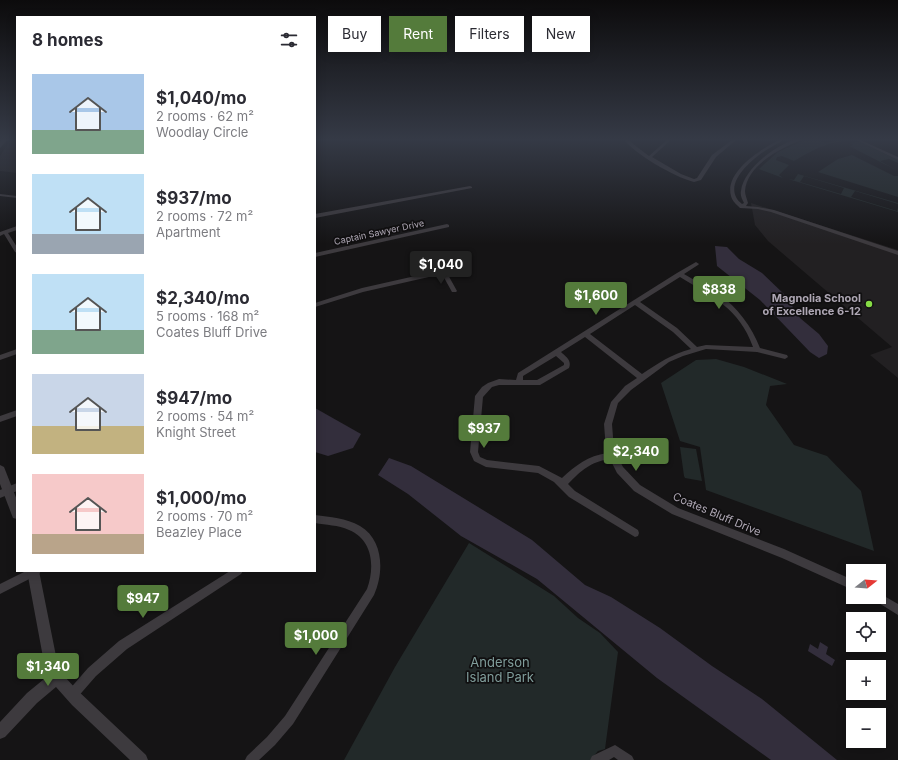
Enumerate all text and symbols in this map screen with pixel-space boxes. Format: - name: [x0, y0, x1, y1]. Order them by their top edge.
- chip: Buy: [328, 16, 381, 52]
- chip: Rent: [389, 16, 447, 52]
- chip: Filters: [455, 16, 524, 52]
- chip: New: [532, 16, 590, 52]
- icon: filters: [278, 29, 300, 51]
- text: 8 homes: [32, 30, 103, 50]
- text: $1,040/mo: [156, 88, 247, 108]
- icon: home: [64, 90, 112, 138]
- text: 2 rooms · 62 m²: [156, 108, 254, 124]
- text: Woodlay Circle: [156, 124, 248, 140]
- text: $937/mo: [156, 188, 232, 208]
- icon: home: [64, 190, 112, 238]
- text: 2 rooms · 72 m²: [156, 208, 253, 224]
- street label: Captain Sawyer Drive: [333, 217, 425, 247]
- text: Apartment: [156, 224, 221, 240]
- pin: $1,040: [408, 251, 474, 285]
- text: $1,040: [419, 256, 463, 272]
- pin: $838: [695, 276, 743, 310]
- text: $838: [702, 281, 736, 297]
- pin: $1,600: [563, 282, 629, 316]
- text: $1,600: [574, 287, 618, 303]
- text: $2,340/mo: [156, 288, 250, 308]
- icon: home: [64, 290, 112, 338]
- place label: Magnolia School of Excellence 6-12: [762, 291, 861, 318]
- marker: Magnolia School of Excellence 6-12: [864, 299, 874, 309]
- text: 5 rooms · 168 m²: [156, 308, 259, 324]
- text: Coates Bluff Drive: [156, 324, 267, 340]
- text: $947/mo: [156, 388, 232, 408]
- icon: home: [64, 390, 112, 438]
- text: 2 rooms · 54 m²: [156, 408, 254, 424]
- pin: $937: [460, 415, 508, 449]
- text: $937: [468, 420, 500, 436]
- text: Knight Street: [156, 424, 236, 440]
- pin: $2,340: [603, 438, 669, 472]
- text: $2,340: [613, 443, 659, 459]
- text: $1,000/mo: [156, 488, 247, 508]
- street label: Coates Bluff Drive: [671, 489, 763, 539]
- icon: home: [64, 490, 112, 538]
- text: 2 rooms · 70 m²: [156, 508, 253, 524]
- text: Beazley Place: [156, 524, 242, 540]
- north arrow: [846, 564, 886, 604]
- map controls: [846, 564, 886, 748]
- pin: $947: [119, 585, 167, 619]
- text: $947: [126, 590, 160, 606]
- button: locate: [846, 612, 886, 652]
- pin: $1,000: [283, 622, 349, 656]
- text: $1,000: [294, 627, 338, 643]
- pin: $1,340: [15, 653, 81, 687]
- park label: Anderson Island Park: [466, 654, 534, 685]
- text: $1,340: [26, 658, 70, 674]
- button: +: [846, 660, 886, 700]
- button: −: [846, 708, 886, 748]

